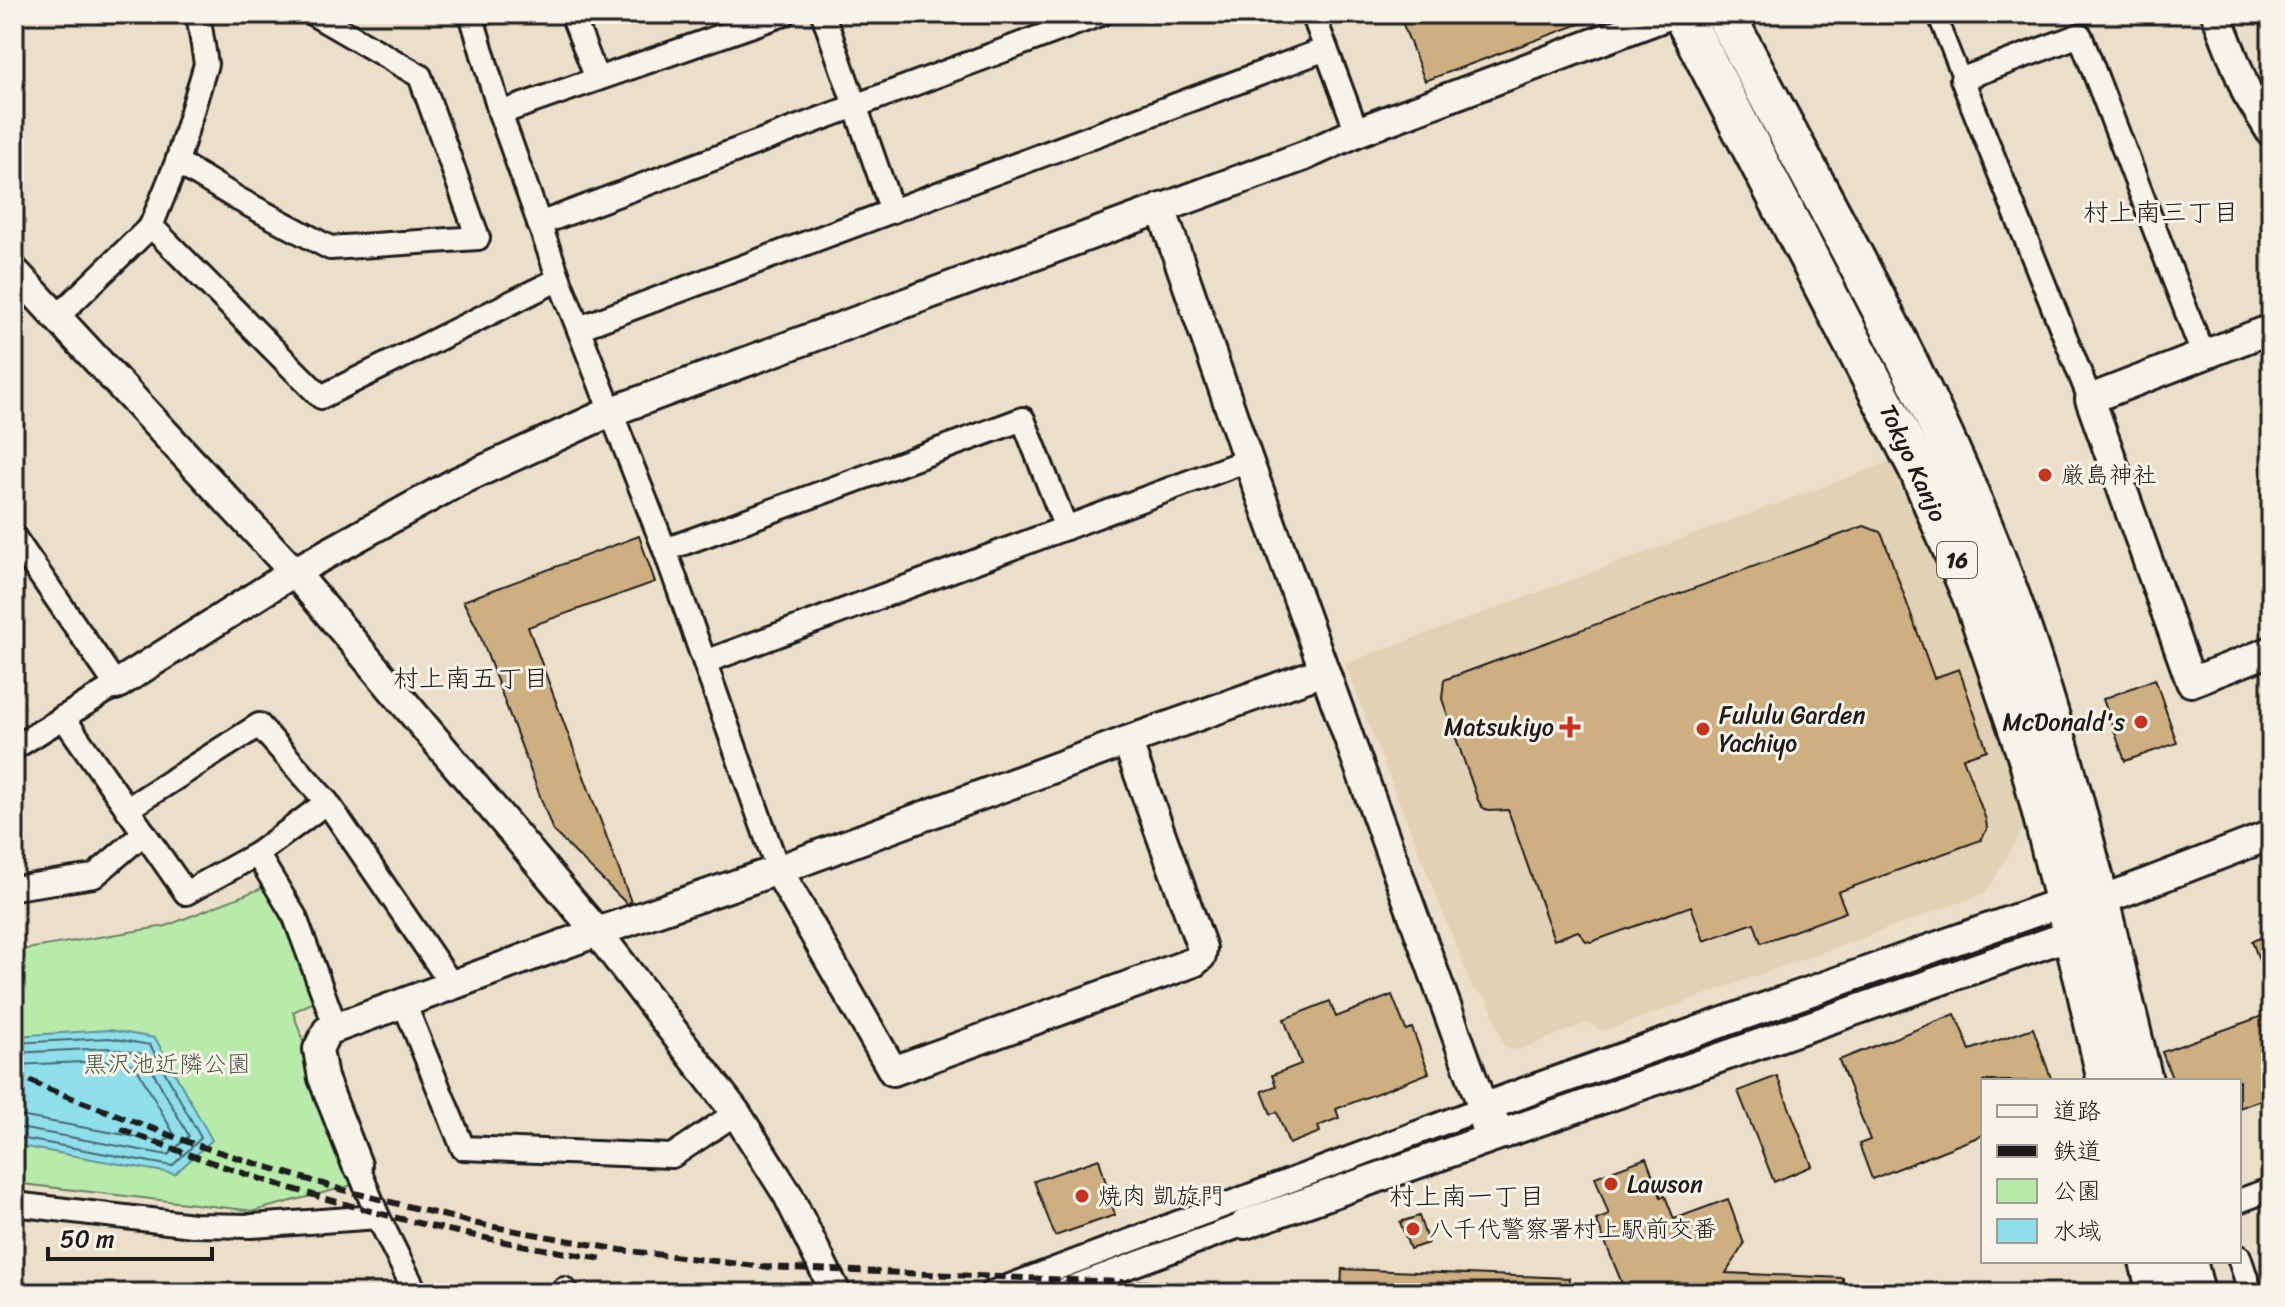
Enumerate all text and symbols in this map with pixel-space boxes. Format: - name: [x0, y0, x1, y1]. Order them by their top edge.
- district label: 村上南三丁目: [2083, 189, 2239, 235]
- street label: Tokyo Kanjo: [1867, 397, 1959, 529]
- place label: 厳島神社: [2061, 454, 2157, 496]
- marker: 厳島神社: [2036, 466, 2054, 484]
- road number: 16: [1937, 542, 1977, 578]
- district label: 村上南五丁目: [393, 655, 549, 701]
- place label: Fululu Garden Yachiyo: [1719, 694, 1865, 764]
- place label: McDonald's: [2002, 701, 2125, 743]
- place label: Matsukiyo: [1444, 706, 1554, 748]
- marker: McDonald's: [2132, 713, 2150, 731]
- marker: Matsukiyo: [1561, 718, 1579, 736]
- marker: Fululu Garden Yachiyo: [1694, 720, 1712, 738]
- park label: 黒沢池近隣公園: [83, 1043, 251, 1085]
- legend: [1981, 1079, 2241, 1263]
- text: 道路: [2053, 1090, 2101, 1132]
- text: 鉄道: [2053, 1130, 2101, 1172]
- place label: Lawson: [1627, 1163, 1703, 1205]
- text: 公園: [2053, 1170, 2101, 1212]
- district label: 村上南一丁目: [1389, 1173, 1545, 1219]
- place label: 焼肉 凱旋門: [1098, 1175, 1224, 1217]
- marker: Lawson: [1602, 1175, 1620, 1193]
- marker: 焼肉 凱旋門: [1073, 1187, 1091, 1205]
- place label: 八千代警察署村上駅前交番: [1429, 1208, 1717, 1250]
- text: 水域: [2053, 1210, 2101, 1252]
- scale bar: [48, 1211, 212, 1261]
- text: 50 m: [60, 1218, 115, 1260]
- marker: 八千代警察署村上駅前交番: [1404, 1220, 1422, 1238]

